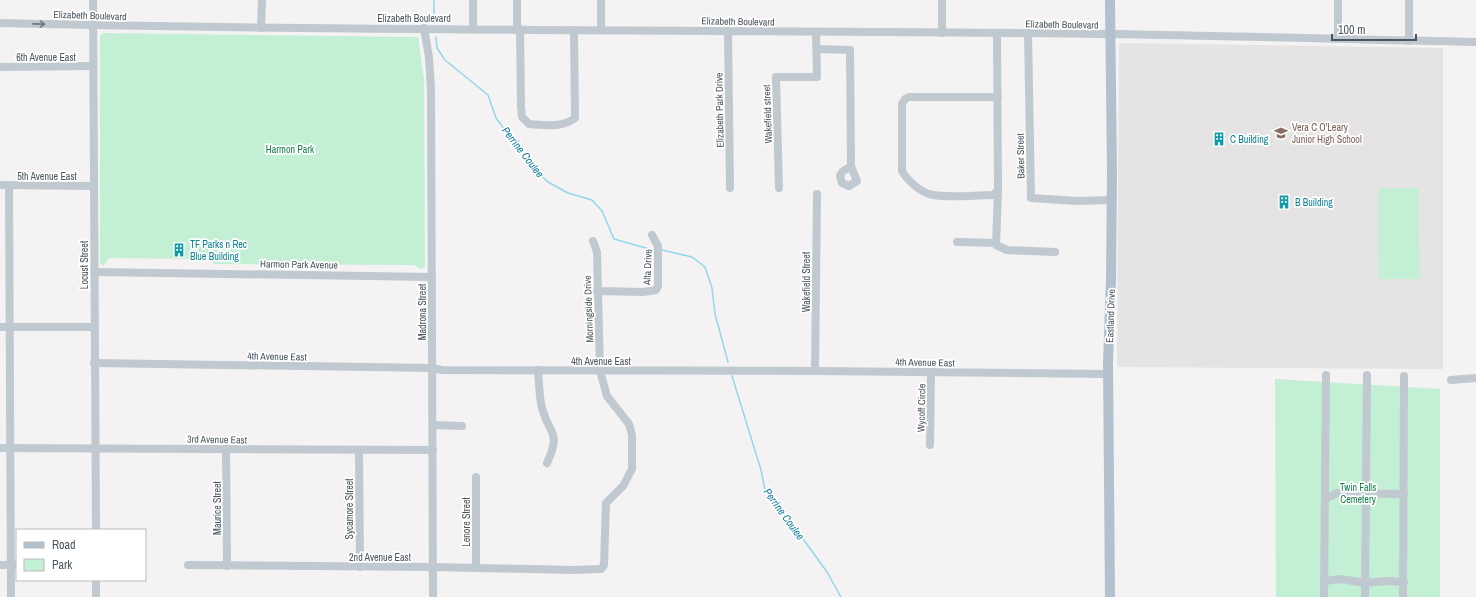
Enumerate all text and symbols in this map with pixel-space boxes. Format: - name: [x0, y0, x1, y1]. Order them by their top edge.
- street label: Elizabeth Boulevard: [53, 8, 127, 23]
- street label: Elizabeth Boulevard: [377, 12, 451, 25]
- street label: Elizabeth Boulevard: [701, 14, 775, 29]
- scale bar: [1332, 16, 1416, 42]
- street label: Elizabeth Boulevard: [1025, 17, 1099, 32]
- one-way arrow: [32, 20, 45, 28]
- text: 100 m: [1338, 22, 1365, 38]
- street label: 6th Avenue East: [16, 51, 77, 64]
- street label: Elizabeth Park Drive: [712, 72, 727, 148]
- street label: Wakefield street: [760, 84, 775, 144]
- place label: Vera C O'Leary Junior High School: [1292, 121, 1362, 146]
- water label: Perrine Coulee: [499, 124, 547, 180]
- school or university icon: Vera C O'Leary Junior High School: [1273, 125, 1289, 141]
- building icon: C Building: [1211, 131, 1227, 147]
- street label: Baker Street: [1014, 132, 1027, 179]
- place label: C Building: [1230, 133, 1269, 146]
- park label: Harmon Park: [266, 143, 315, 156]
- street label: 5th Avenue East: [17, 170, 78, 183]
- building icon: B Building: [1276, 194, 1292, 210]
- place label: B Building: [1295, 196, 1333, 209]
- place label: TF Parks n Rec Blue Building: [190, 238, 247, 263]
- street label: Locust Street: [78, 240, 91, 289]
- building icon: TF Parks n Rec Blue Building: [171, 242, 187, 258]
- street label: Alta Drive: [640, 248, 655, 286]
- street label: Wakefield Street: [800, 251, 813, 312]
- street label: Harmon Park Avenue: [260, 257, 338, 272]
- street label: Morningside Drive: [581, 275, 596, 343]
- street label: Madrona Street: [416, 283, 429, 340]
- street label: Eastland Drive: [1103, 288, 1118, 343]
- street label: 4th Avenue East: [247, 349, 308, 364]
- street label: 4th Avenue East: [571, 355, 632, 368]
- street label: 4th Avenue East: [895, 355, 956, 370]
- street label: Wycoff Circle: [915, 383, 928, 432]
- street label: 3rd Avenue East: [187, 432, 248, 447]
- street label: Sycamore Street: [343, 478, 356, 540]
- street label: Maurice Street: [211, 480, 224, 535]
- park label: Twin Falls Cemetery: [1340, 481, 1377, 506]
- water label: Perrine Coulee: [761, 485, 807, 543]
- street label: Lenore Street: [460, 496, 473, 547]
- legend: [16, 529, 146, 581]
- text: Road: [52, 537, 76, 553]
- street label: 2nd Avenue East: [349, 551, 412, 564]
- text: Park: [52, 557, 72, 573]

